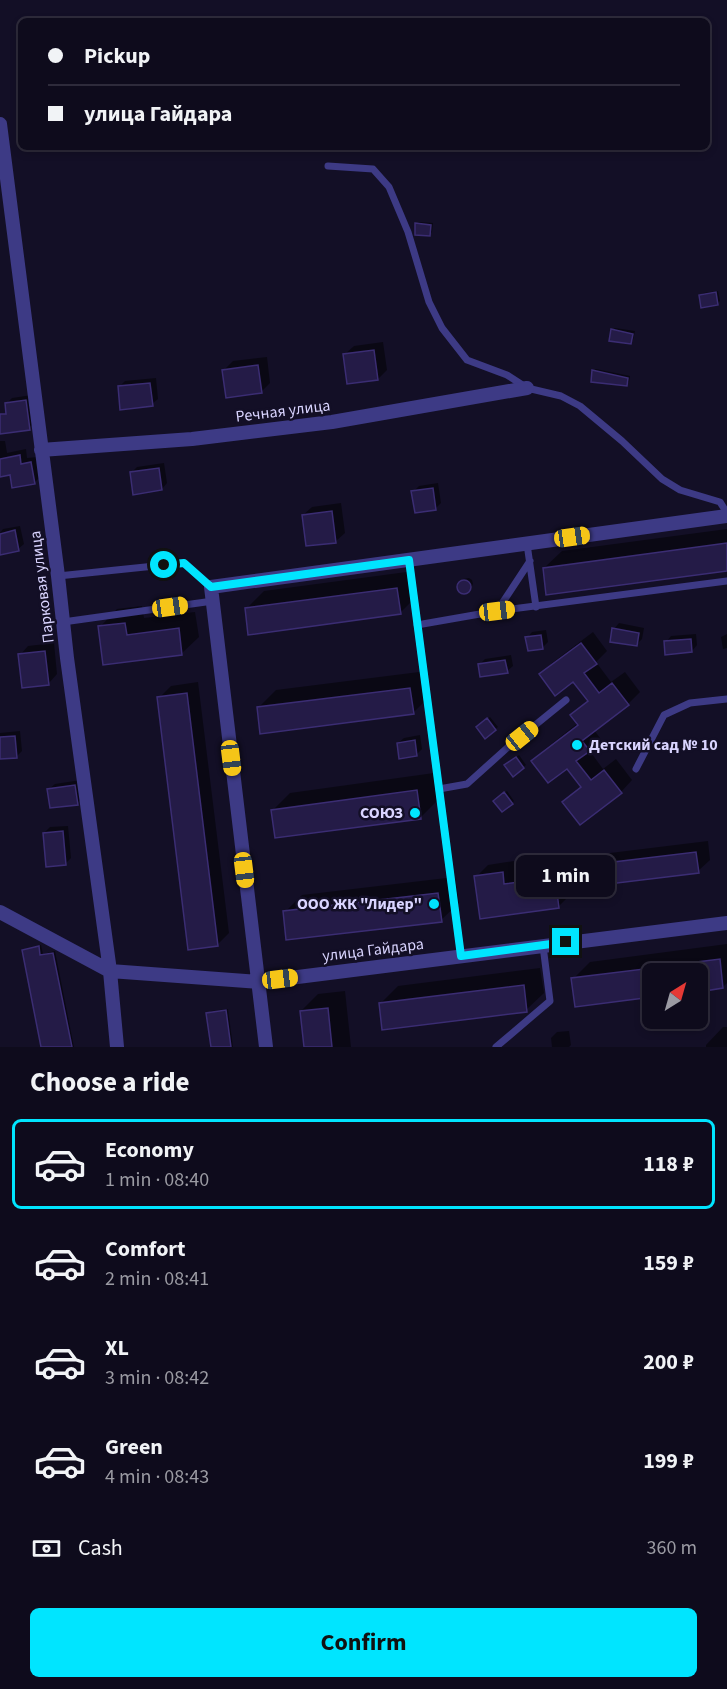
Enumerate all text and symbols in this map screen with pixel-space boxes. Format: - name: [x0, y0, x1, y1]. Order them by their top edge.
- text: Pickup: [84, 40, 150, 72]
- text: улица Гайдара: [84, 98, 232, 130]
- street label: Речная улица: [234, 394, 332, 428]
- car: [553, 526, 591, 548]
- street label: Парковая улица: [24, 530, 60, 644]
- route start: [150, 551, 177, 578]
- car: [151, 596, 189, 618]
- car: [478, 600, 516, 622]
- car: [502, 718, 542, 754]
- place label: Детский сад № 10: [589, 734, 718, 756]
- marker: Детский сад № 10: [570, 738, 584, 752]
- car: [220, 739, 242, 777]
- place label: СОЮЗ: [360, 802, 403, 824]
- marker: СОЮЗ: [408, 806, 422, 820]
- car: [233, 851, 255, 889]
- callout: 1 min: [516, 855, 616, 897]
- text: 1 min: [541, 862, 590, 890]
- place label: ООО ЖК "Лидер": [297, 893, 422, 915]
- marker: ООО ЖК "Лидер": [427, 897, 441, 911]
- route end: [552, 928, 579, 955]
- street label: улица Гайдара: [321, 933, 425, 967]
- north arrow: [642, 963, 708, 1029]
- map controls: [642, 963, 708, 1029]
- car: [261, 968, 299, 990]
- text: Choose a ride: [30, 1063, 190, 1102]
- text: Economy: [105, 1134, 194, 1166]
- icon: car: [33, 1137, 87, 1191]
- text: 118 ₽: [643, 1148, 694, 1180]
- text: 1 min · 08:40: [105, 1166, 209, 1194]
- text: Comfort: [105, 1233, 186, 1265]
- icon: car: [33, 1236, 87, 1290]
- text: 159 ₽: [643, 1247, 694, 1279]
- text: 2 min · 08:41: [105, 1265, 209, 1293]
- text: XL: [105, 1332, 129, 1364]
- icon: car: [33, 1335, 87, 1389]
- text: 200 ₽: [643, 1346, 694, 1378]
- text: 3 min · 08:42: [105, 1364, 209, 1392]
- text: Green: [105, 1431, 163, 1463]
- icon: car: [33, 1434, 87, 1488]
- text: 199 ₽: [643, 1445, 694, 1477]
- text: 4 min · 08:43: [105, 1463, 209, 1491]
- icon: cash: [30, 1532, 63, 1565]
- text: Cash: [78, 1532, 123, 1564]
- text: 360 m: [647, 1534, 697, 1562]
- button: Confirm: [30, 1608, 697, 1677]

